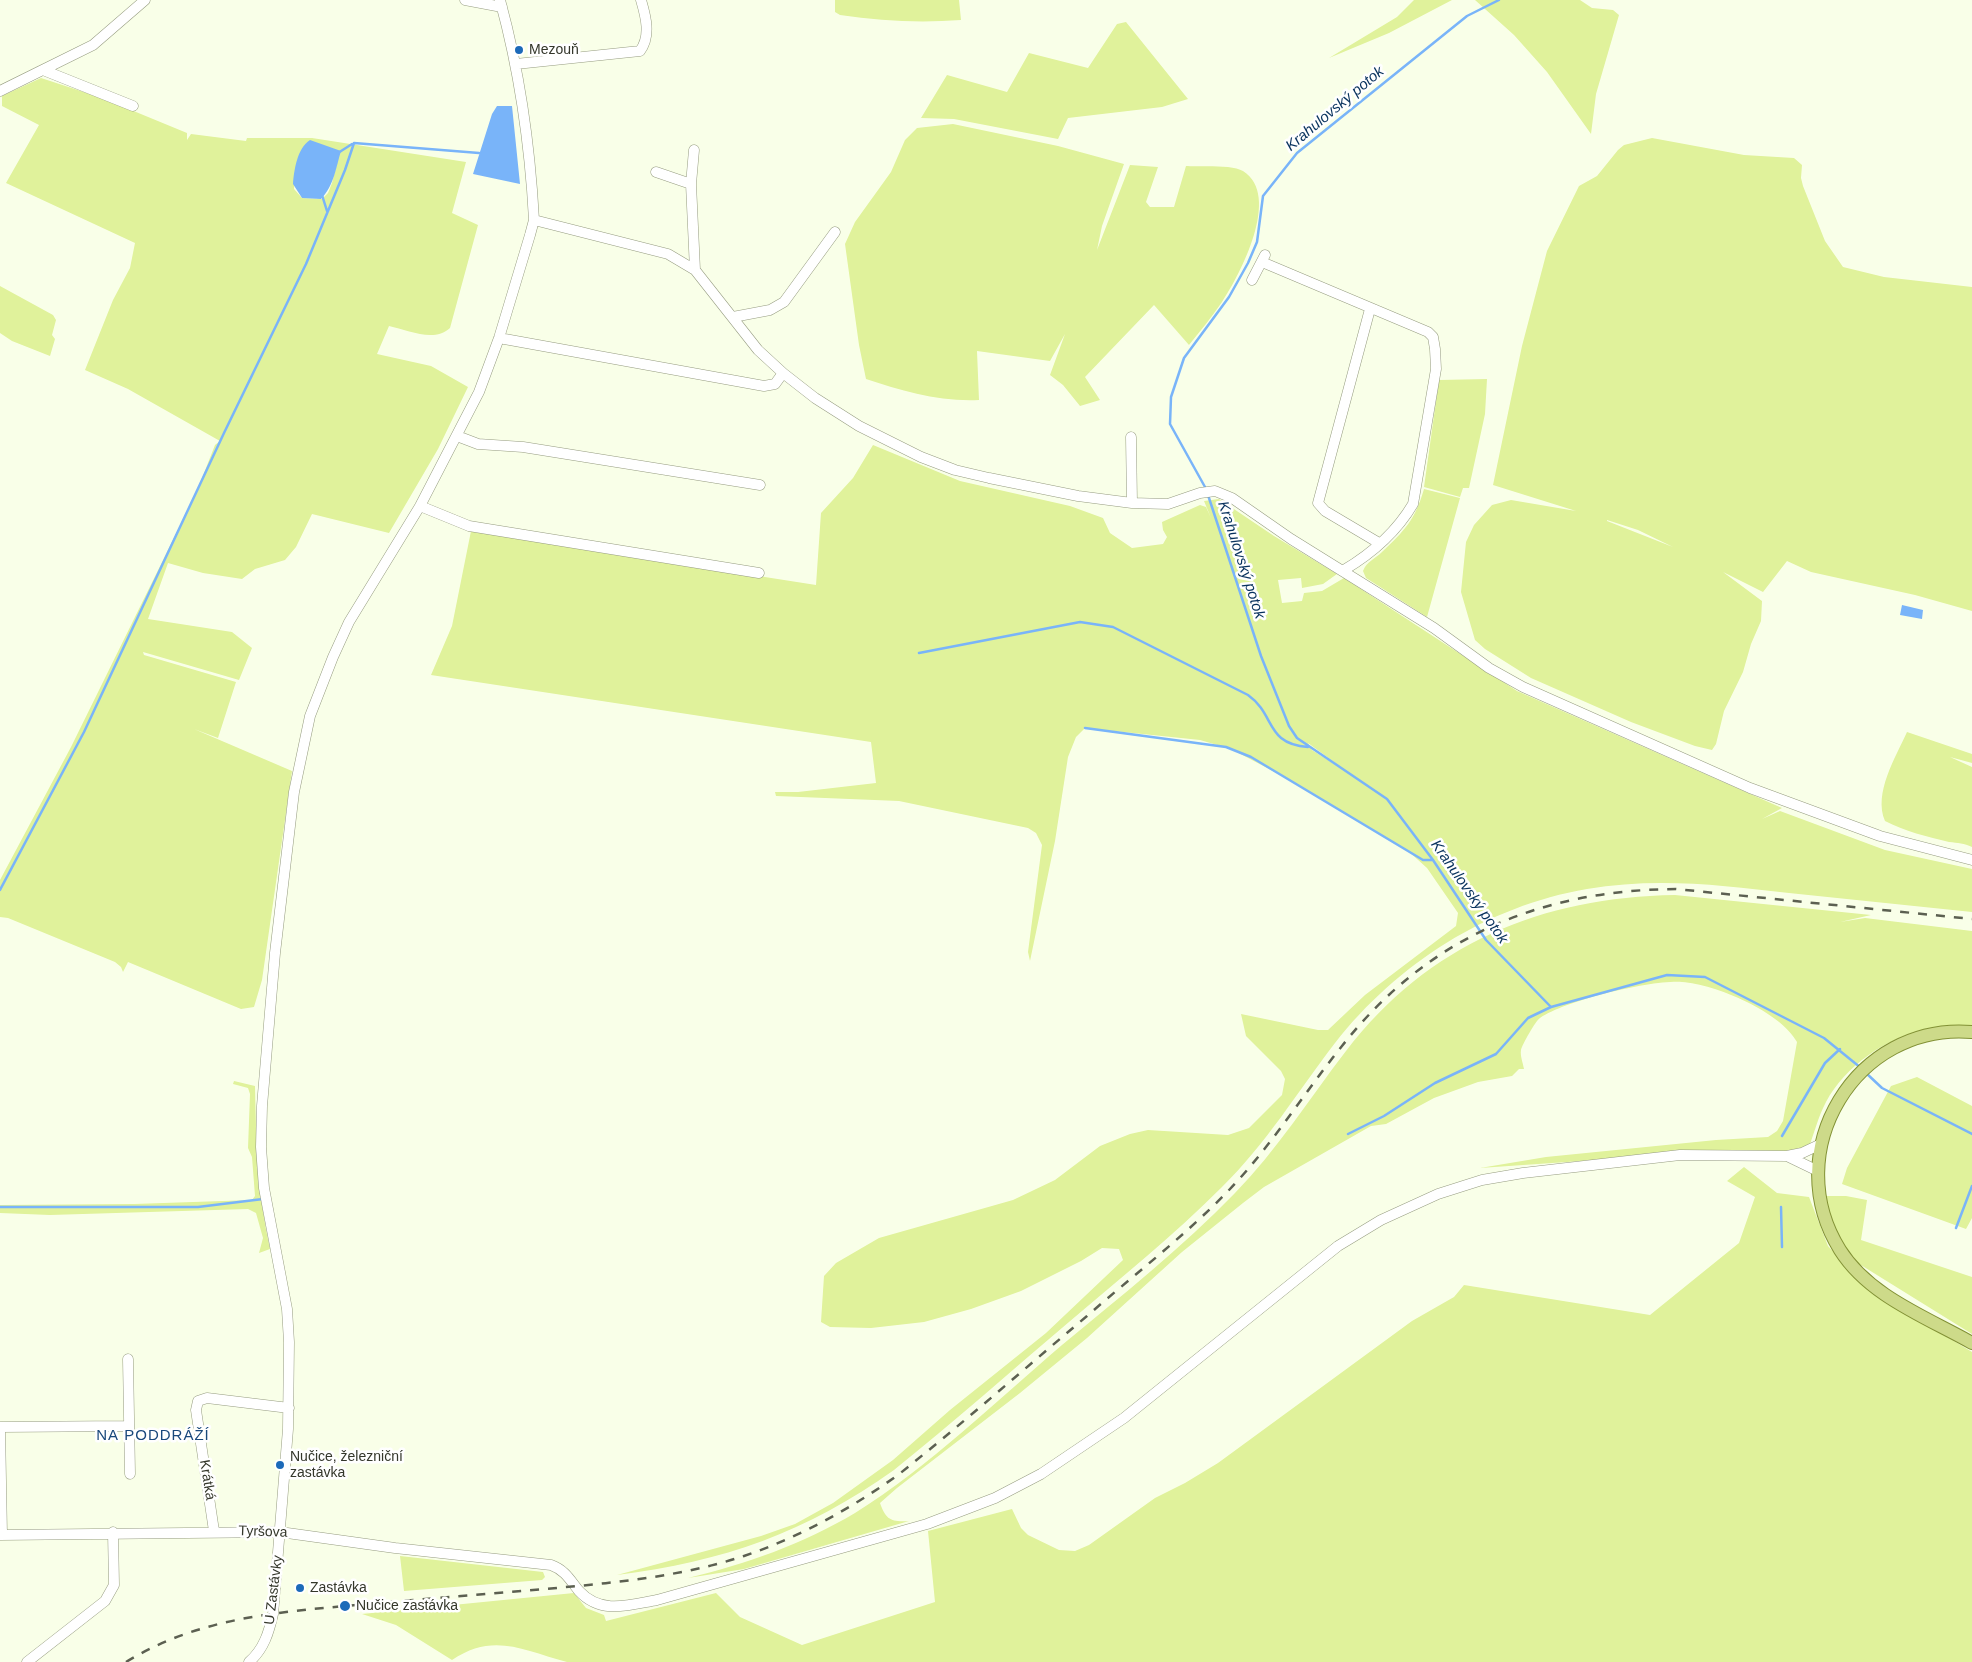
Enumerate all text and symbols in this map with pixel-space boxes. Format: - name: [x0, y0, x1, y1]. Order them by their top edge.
- place label: Mezouň: [529, 42, 579, 58]
- marker: Mezouň: [513, 44, 525, 56]
- water label: Krahulovský potok: [1282, 63, 1388, 155]
- water label: Krahulovský potok: [1214, 499, 1268, 621]
- water label: Krahulovský potok: [1426, 837, 1512, 947]
- district label: NA PODDRÁŽÍ: [95, 1427, 211, 1445]
- place label: Nučice, železniční zastávka: [290, 1449, 403, 1481]
- street label: Krátká: [196, 1459, 218, 1501]
- marker: Nučice, železniční zastávka: [274, 1459, 286, 1471]
- street label: Tyršova: [238, 1523, 288, 1541]
- street label: U Zastávky: [261, 1554, 287, 1626]
- place label: Zastávka: [310, 1580, 367, 1596]
- marker: Zastávka: [294, 1582, 306, 1594]
- place label: Nučice zastávka: [356, 1598, 458, 1614]
- marker: Nučice zastávka: [338, 1599, 352, 1613]

